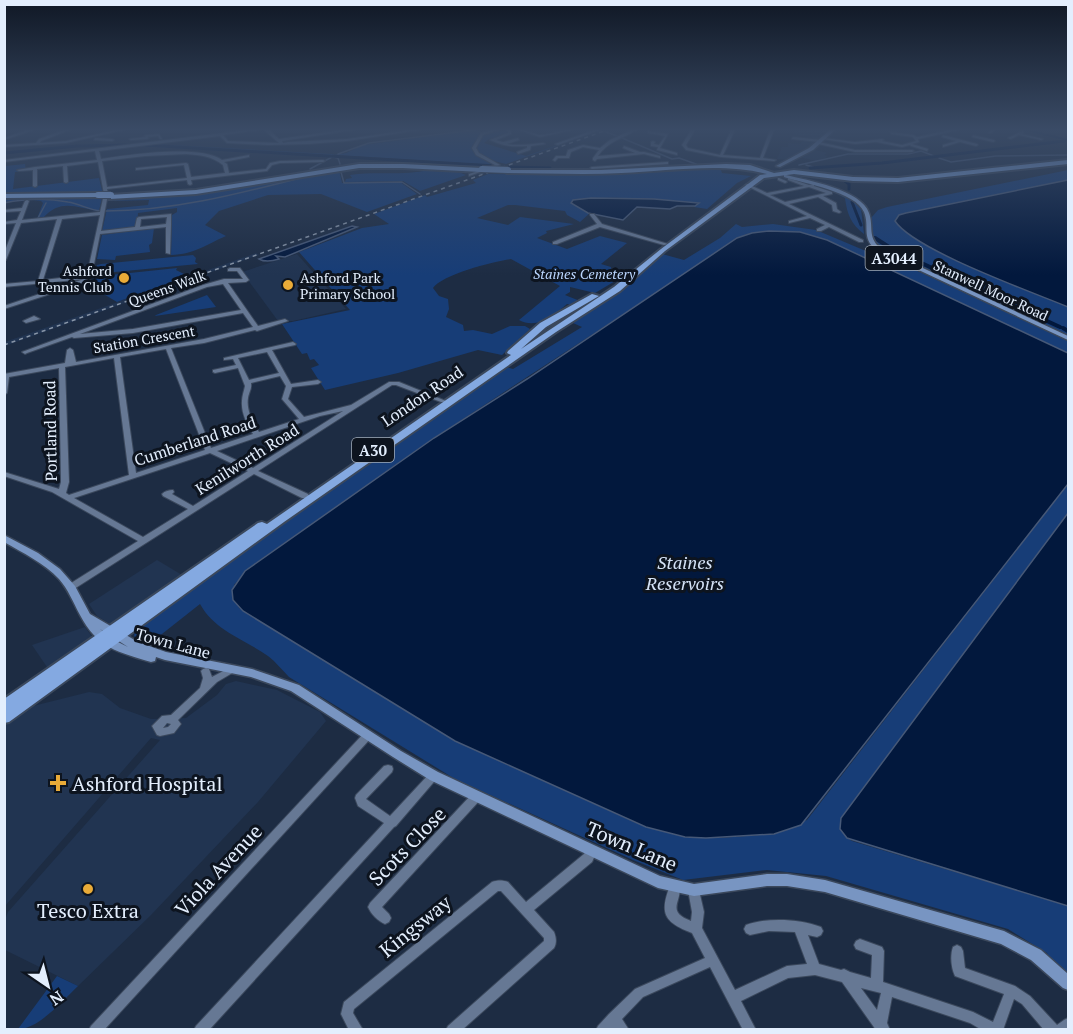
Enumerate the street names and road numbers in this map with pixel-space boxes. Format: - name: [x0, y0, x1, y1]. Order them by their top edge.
- road number: A3044: [866, 246, 922, 270]
- street label: Stanwell Moor Road: [931, 255, 1052, 325]
- street label: Queens Walk: [126, 265, 209, 311]
- street label: Station Crescent: [92, 321, 197, 357]
- street label: London Road: [377, 361, 467, 431]
- street label: Portland Road: [38, 380, 62, 482]
- street label: Cumberland Road: [131, 411, 259, 471]
- street label: Kenilworth Road: [191, 418, 303, 500]
- road number: A30: [352, 438, 394, 462]
- street label: Town Lane: [133, 622, 213, 664]
- street label: Scots Close: [363, 801, 451, 891]
- street label: Town Lane: [582, 815, 682, 877]
- street label: Viola Avenue: [168, 818, 268, 922]
- street label: Kingsway: [374, 888, 457, 963]

